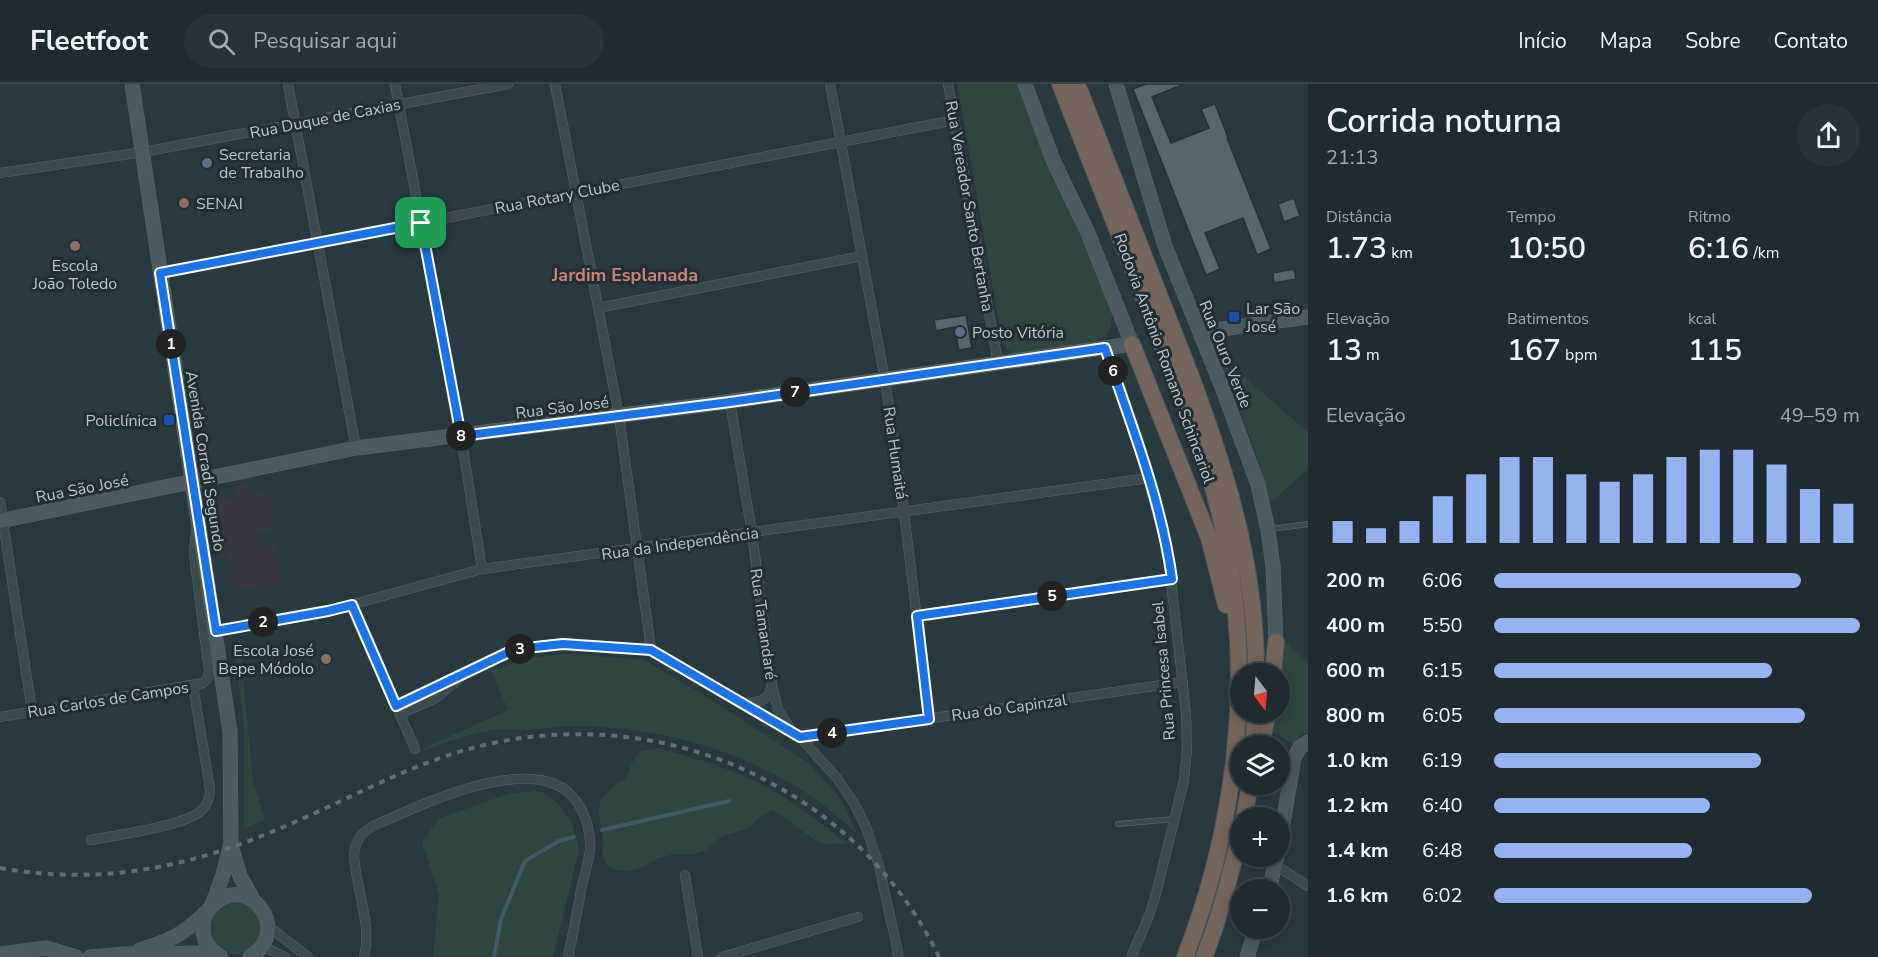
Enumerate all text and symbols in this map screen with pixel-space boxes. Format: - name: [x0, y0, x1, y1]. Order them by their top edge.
- search box: [184, 14, 604, 68]
- text: Fleetfoot: [30, 22, 148, 60]
- icon: search: [205, 25, 238, 58]
- text: Pesquisar aqui: [253, 26, 397, 56]
- text: Início: [1518, 27, 1567, 55]
- text: Mapa: [1600, 27, 1652, 55]
- text: Sobre: [1685, 27, 1741, 55]
- text: Contato: [1774, 27, 1848, 55]
- street label: Rua Duque de Caxias: [248, 94, 403, 144]
- street label: Rua Vereador Santo Bertanha: [940, 99, 998, 313]
- text: Corrida noturna: [1326, 99, 1562, 144]
- button: share: [1797, 104, 1860, 167]
- place label: Secretaria de Trabalho: [219, 144, 304, 184]
- text: 21:13: [1326, 144, 1379, 171]
- marker: Secretaria de Trabalho: [200, 156, 214, 170]
- street label: Rua Rotary Clube: [493, 174, 621, 220]
- place label: SENAI: [196, 193, 243, 215]
- marker: SENAI: [177, 196, 191, 210]
- pin: [395, 197, 446, 248]
- icon: arrive: [404, 206, 437, 239]
- text: Distância: [1326, 206, 1392, 228]
- text: Tempo: [1507, 206, 1556, 228]
- text: Ritmo: [1688, 206, 1731, 228]
- text: 1.73: [1326, 228, 1387, 269]
- text: 10:50: [1507, 228, 1586, 269]
- text: 6:16: [1688, 228, 1749, 269]
- street label: Rodovia Antônio Romano Schincariol: [1108, 230, 1220, 487]
- marker: Escola João Toledo: [68, 239, 82, 253]
- text: km: [1387, 242, 1413, 264]
- text: /km: [1749, 242, 1779, 264]
- place label: Escola João Toledo: [32, 255, 117, 295]
- district label: Jardim Esplanada: [551, 263, 698, 287]
- street label: Rua Ouro Verde: [1193, 297, 1257, 411]
- place label: Lar São José: [1245, 298, 1300, 338]
- text: Elevação: [1326, 308, 1390, 330]
- text: Batimentos: [1507, 308, 1589, 330]
- text: kcal: [1688, 308, 1716, 330]
- marker: Lar São José: [1227, 310, 1241, 324]
- place label: Posto Vitória: [972, 322, 1064, 344]
- marker: Posto Vitória: [953, 325, 967, 339]
- pin: 1: [156, 329, 186, 359]
- text: 13: [1326, 330, 1362, 371]
- text: 167: [1507, 330, 1561, 371]
- text: 115: [1688, 330, 1742, 371]
- text: 1: [166, 333, 176, 355]
- text: m: [1362, 344, 1380, 366]
- text: bpm: [1561, 344, 1597, 366]
- pin: 6: [1098, 356, 1128, 386]
- text: 6: [1108, 360, 1118, 382]
- street label: Avenida Corradi Segundo: [180, 369, 230, 553]
- pin: 7: [780, 377, 810, 407]
- text: 7: [790, 381, 800, 403]
- street label: Rua São José: [514, 391, 610, 425]
- text: Elevação: [1326, 402, 1406, 429]
- text: 49–59 m: [1780, 402, 1860, 429]
- street label: Rua Humaitá: [878, 405, 912, 501]
- place label: Policlínica: [85, 410, 157, 432]
- marker: Policlínica: [162, 413, 176, 427]
- pin: 8: [446, 421, 476, 451]
- text: 8: [456, 425, 466, 447]
- street label: Rua São José: [34, 469, 130, 509]
- street label: Rua da Independência: [600, 522, 760, 566]
- street label: Rua Tamandaré: [744, 567, 782, 681]
- text: 200 m: [1326, 567, 1385, 594]
- text: 6:06: [1422, 567, 1463, 594]
- pin: 5: [1037, 581, 1067, 611]
- text: 5: [1047, 585, 1057, 607]
- street label: Rua Princesa Isabel: [1147, 600, 1181, 741]
- pin: 2: [248, 607, 278, 637]
- text: 2: [258, 611, 268, 633]
- text: 400 m: [1326, 612, 1385, 639]
- text: 5:50: [1422, 612, 1463, 639]
- pin: 3: [505, 634, 535, 664]
- text: 3: [515, 638, 525, 660]
- place label: Escola José Bepe Módolo: [218, 640, 314, 680]
- marker: Escola José Bepe Módolo: [319, 652, 333, 666]
- text: 600 m: [1326, 657, 1385, 684]
- text: 6:15: [1422, 657, 1463, 684]
- north arrow: [1230, 663, 1290, 723]
- map controls: [1230, 663, 1290, 939]
- street label: Rua Carlos de Campos: [26, 676, 190, 724]
- street label: Rua do Capinzal: [950, 689, 1068, 727]
- text: 800 m: [1326, 702, 1385, 729]
- text: 6:05: [1422, 702, 1463, 729]
- pin: 4: [817, 718, 847, 748]
- text: 4: [827, 722, 837, 744]
- button: layers: [1230, 735, 1290, 795]
- text: 1.0 km: [1326, 747, 1389, 774]
- text: 6:19: [1422, 747, 1463, 774]
- text: 1.2 km: [1326, 792, 1389, 819]
- text: 6:40: [1422, 792, 1463, 819]
- button: +: [1230, 807, 1290, 867]
- text: 1.4 km: [1326, 837, 1389, 864]
- text: 6:48: [1422, 837, 1463, 864]
- button: −: [1230, 879, 1290, 939]
- text: 1.6 km: [1326, 882, 1389, 909]
- text: 6:02: [1422, 882, 1463, 909]

